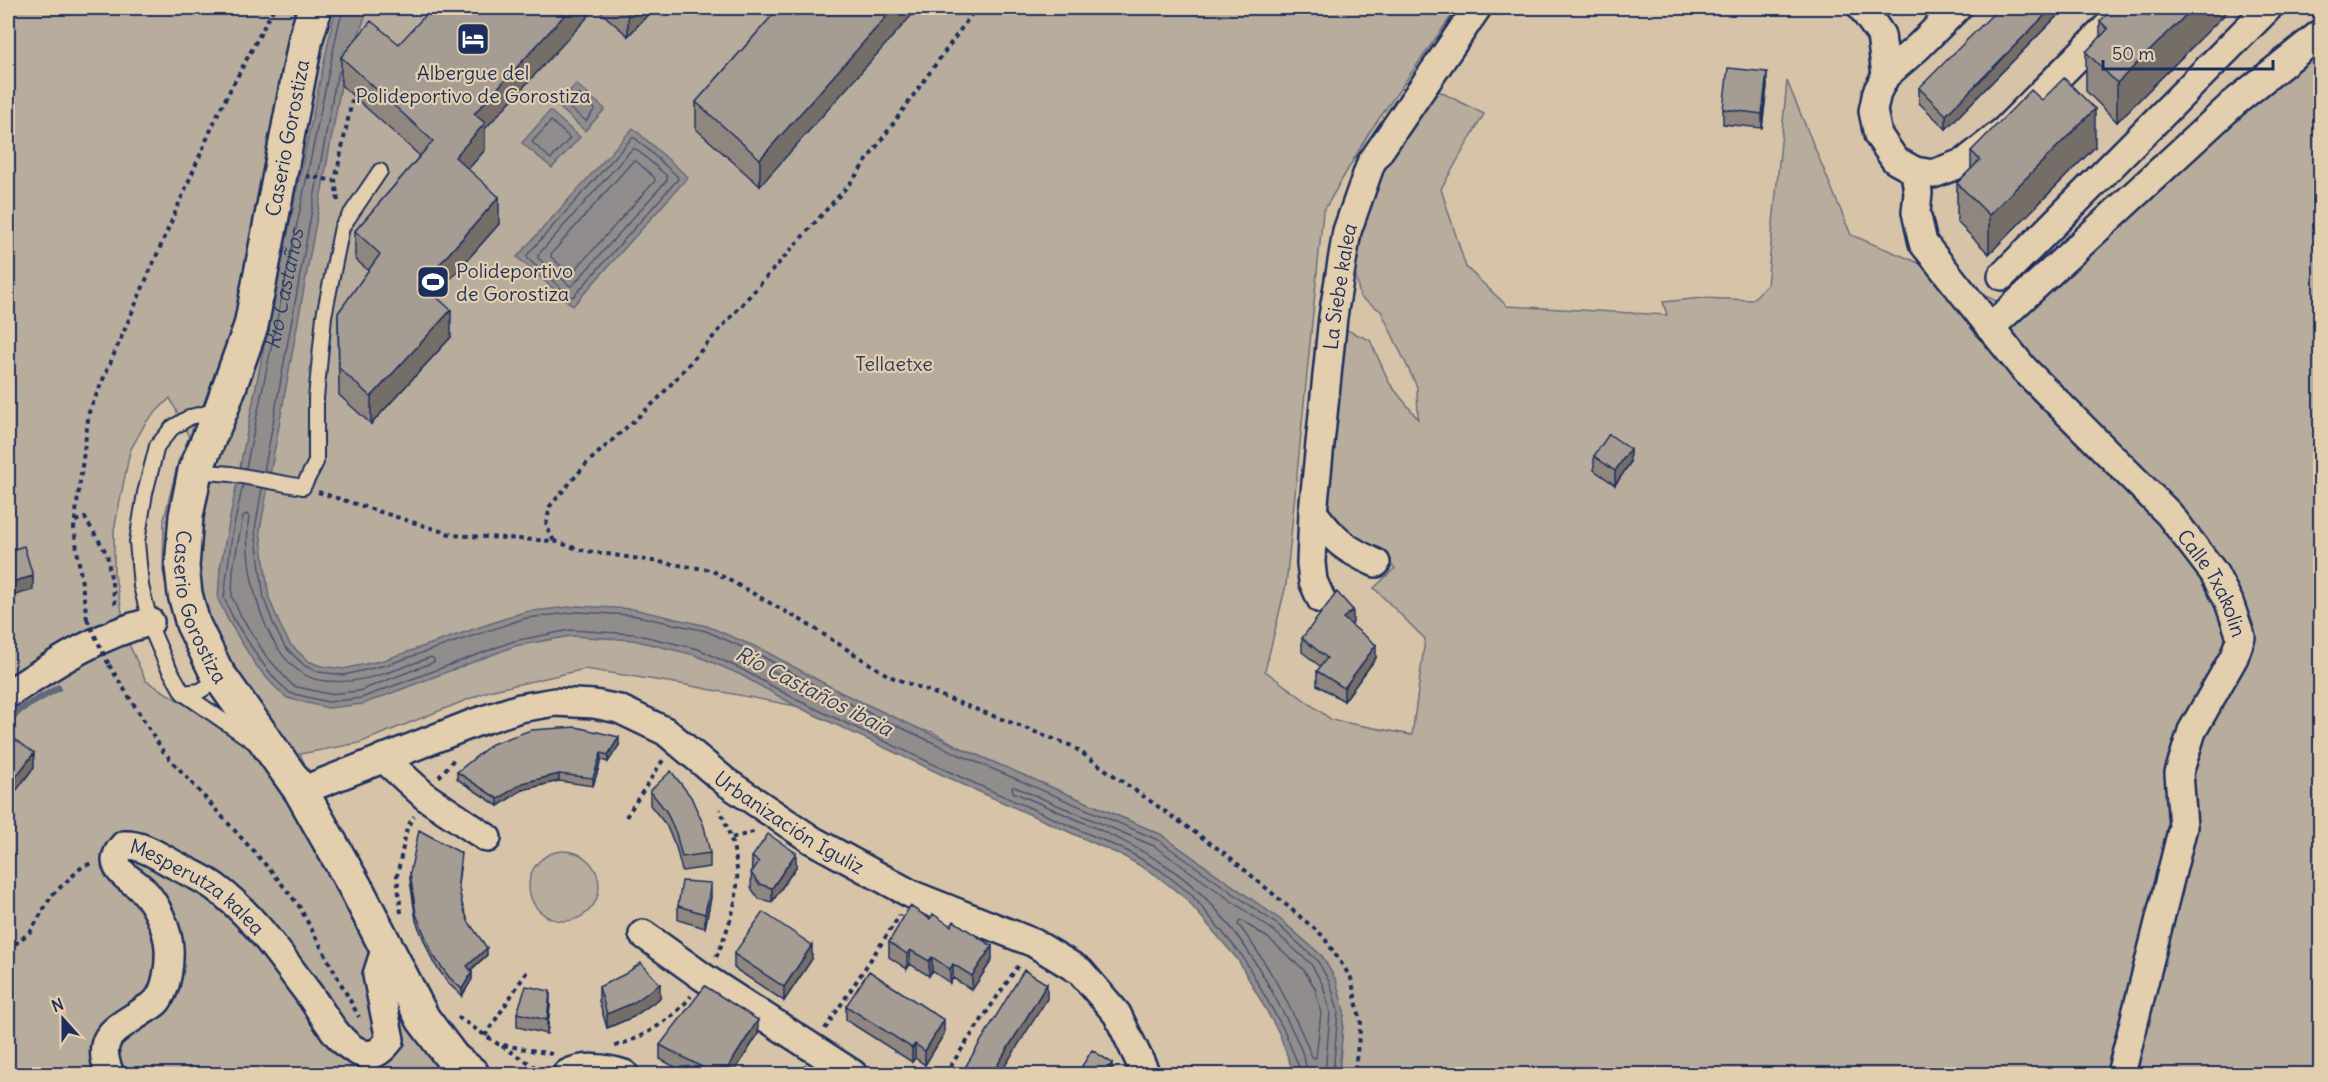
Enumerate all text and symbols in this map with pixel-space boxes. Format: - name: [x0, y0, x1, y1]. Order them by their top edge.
- hotel icon: Albergue del Polideportivo de Gorostiza: [455, 21, 491, 57]
- scale bar: [2103, 33, 2272, 71]
- text: 50 m: [2112, 42, 2154, 65]
- street label: Caserio Gorostiza: [260, 58, 314, 218]
- place label: Albergue del Polideportivo de Gorostiza: [355, 60, 591, 108]
- street label: La Siebe kalea: [1317, 219, 1361, 351]
- water label: Río Castaños: [258, 225, 309, 352]
- place label: Polideportivo de Gorostiza: [456, 258, 573, 306]
- sports icon: Polideportivo de Gorostiza: [415, 264, 451, 300]
- park label: Tellaetxe: [855, 351, 933, 376]
- street label: Calle Txakolin: [2172, 524, 2252, 640]
- street label: Caserio Gorostiza: [169, 530, 233, 688]
- water label: Río Castaños ibaia: [731, 640, 898, 743]
- street label: Urbanización Iguliz: [709, 765, 869, 879]
- street label: Mesperutza kalea: [127, 833, 271, 940]
- north arrow: [33, 989, 93, 1049]
- text: N: [49, 994, 66, 1016]

